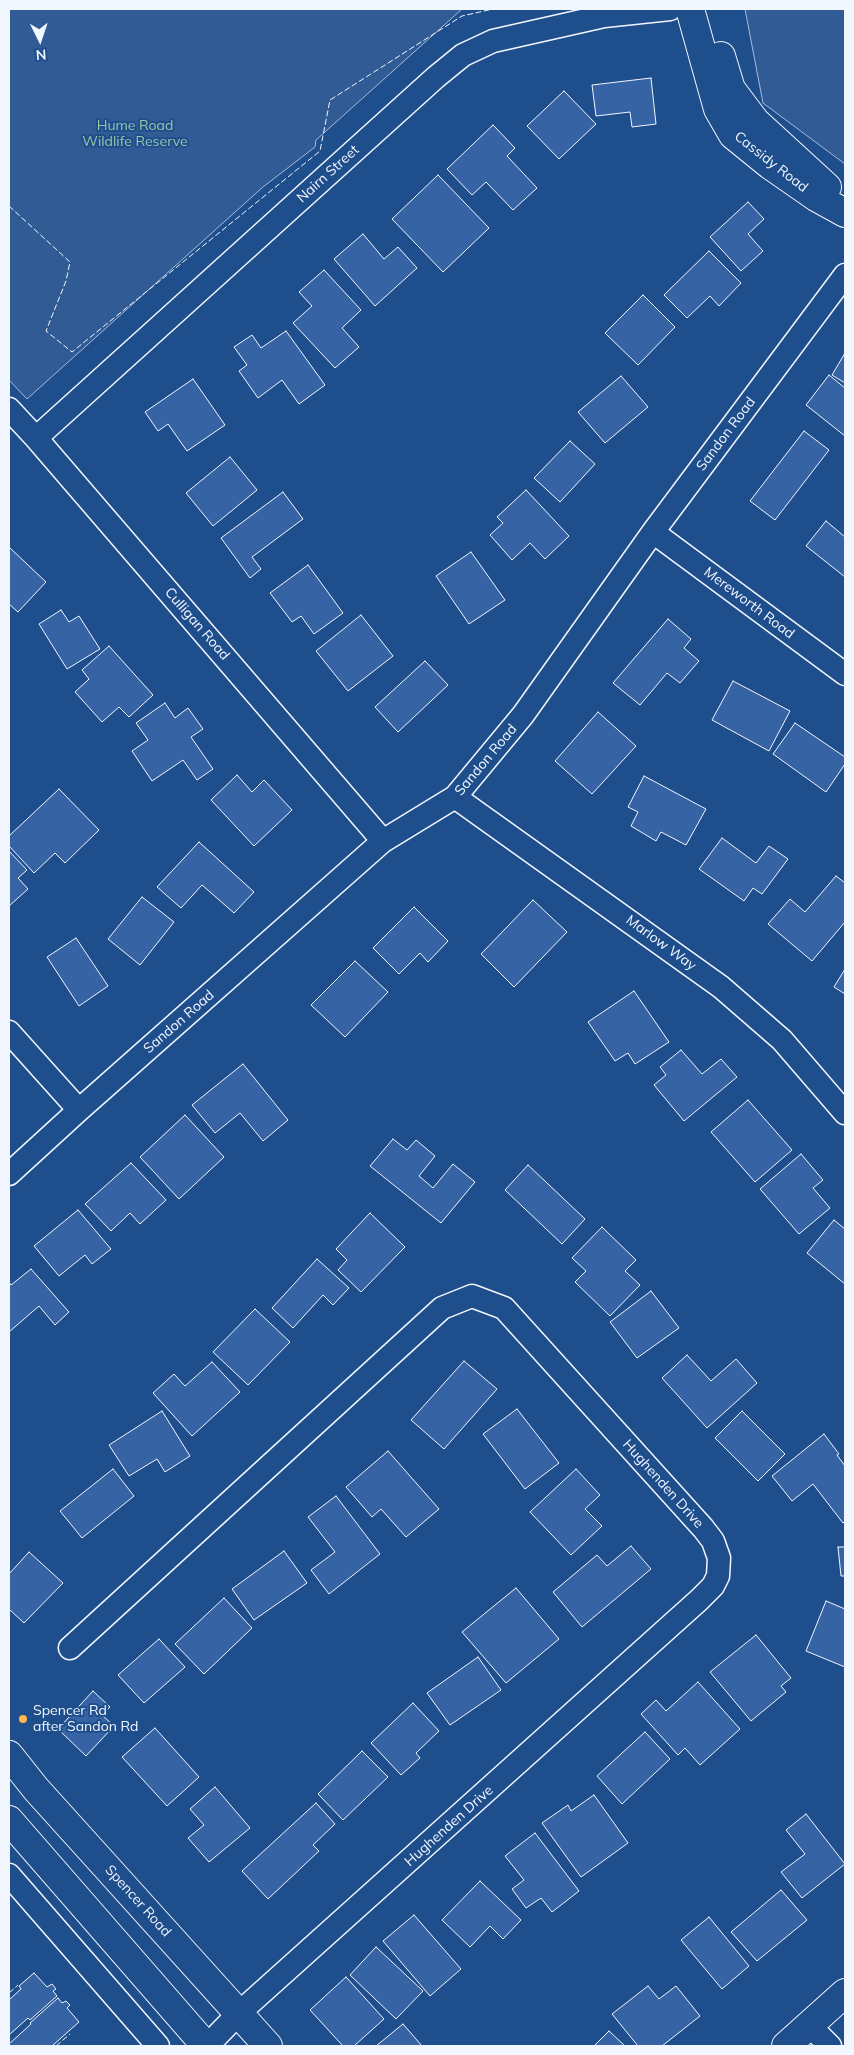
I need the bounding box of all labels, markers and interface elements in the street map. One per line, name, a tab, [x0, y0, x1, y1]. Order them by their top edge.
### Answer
north arrow	[15, 15, 65, 65]
text: N	[35, 46, 47, 64]
park label: Hume Road Wildlife Reserve	[82, 118, 188, 150]
street label: Cassidy Road	[731, 128, 811, 196]
street label: Nairn Street	[293, 142, 363, 206]
street label: Sandon Road	[693, 394, 759, 474]
street label: Mereworth Road	[701, 564, 797, 642]
street label: Culligan Road	[161, 584, 233, 664]
street label: Sandon Road	[451, 721, 521, 799]
street label: Marlow Way	[622, 912, 700, 974]
street label: Sandon Road	[140, 987, 218, 1057]
street label: Hughenden Drive	[619, 1436, 707, 1532]
place label: Spencer Rd after Sandon Rd	[33, 1703, 138, 1735]
marker: Spencer Rd after Sandon Rd	[17, 1713, 29, 1725]
street label: Hughenden Drive	[401, 1782, 497, 1870]
street label: Spencer Road	[102, 1862, 174, 1940]

